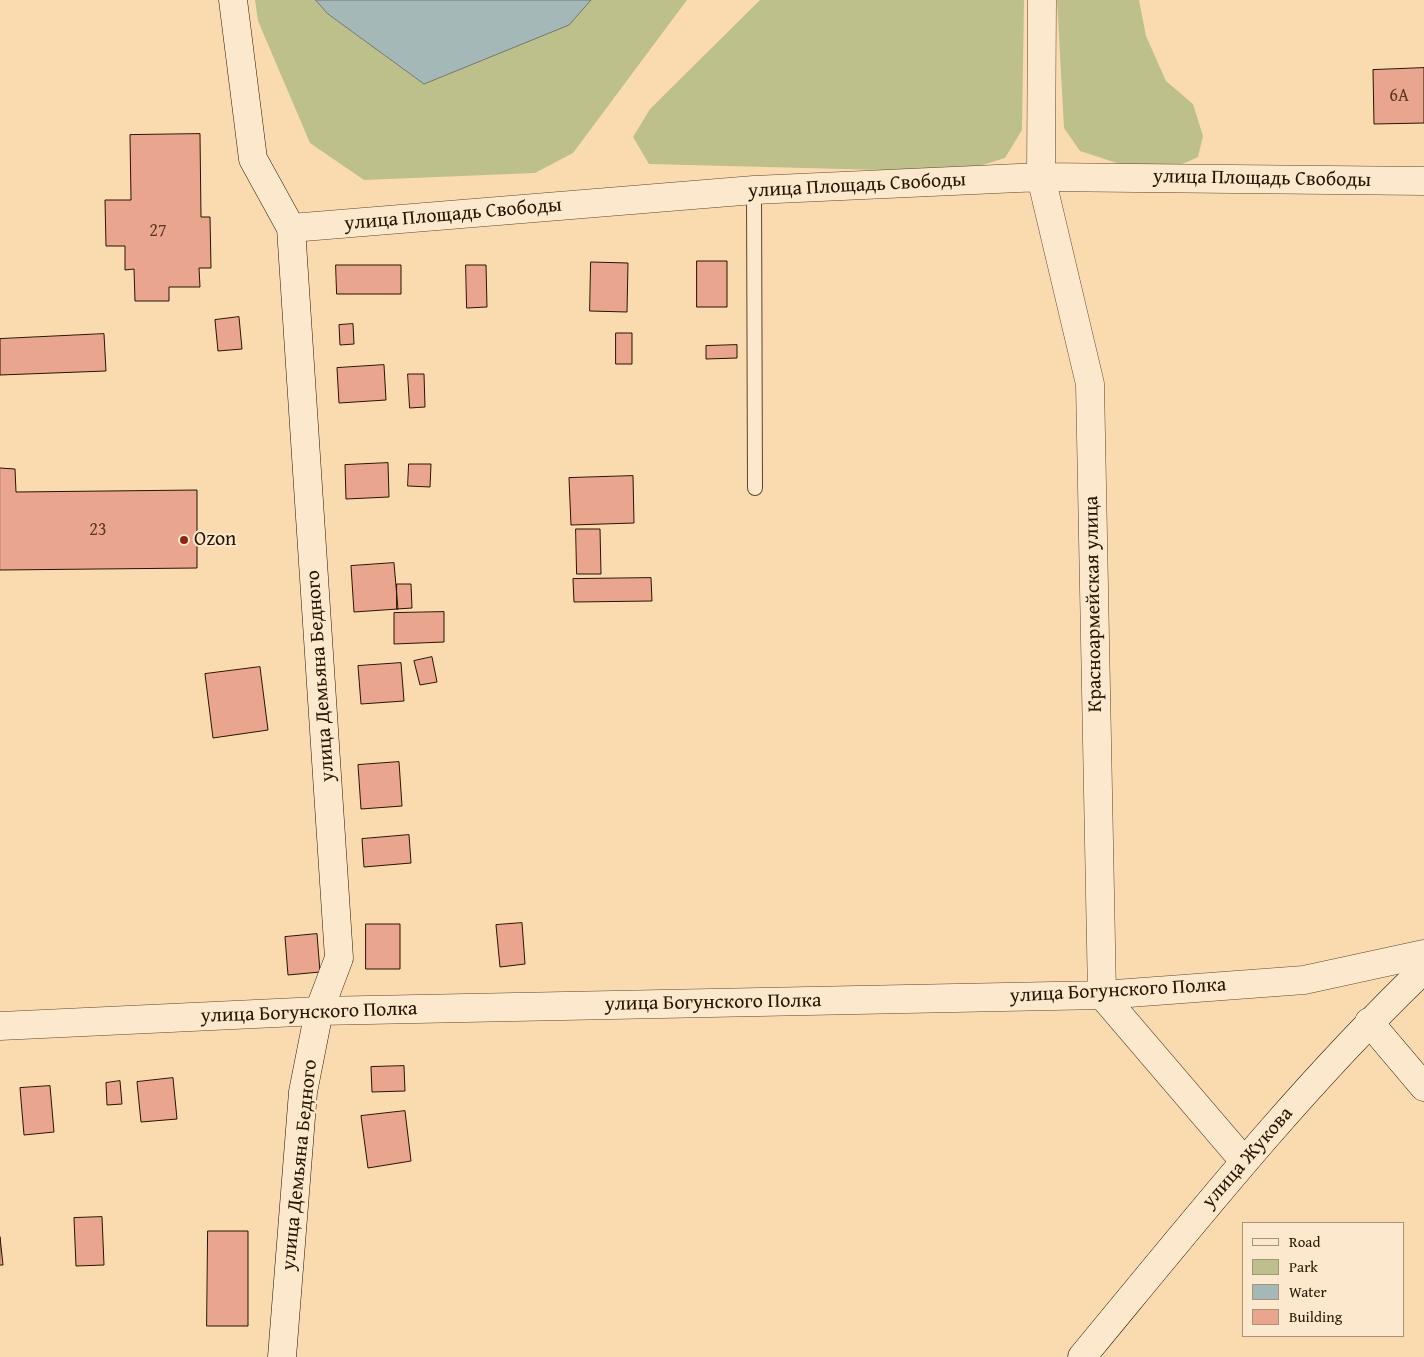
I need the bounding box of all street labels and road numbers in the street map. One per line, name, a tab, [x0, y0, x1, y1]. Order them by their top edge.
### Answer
street label: улица Площадь Свободы	[1153, 165, 1371, 193]
street label: улица Площадь Свободы	[747, 168, 967, 204]
street label: улица Площадь Свободы	[343, 194, 563, 236]
street label: Красноармейская улица	[1080, 496, 1108, 712]
street label: улица Демьяна Бедного	[302, 569, 340, 783]
street label: улица Богунского Полка	[1009, 973, 1227, 1009]
street label: улица Богунского Полка	[604, 989, 822, 1017]
street label: улица Богунского Полка	[200, 997, 418, 1029]
street label: улица Демьяна Бедного	[277, 1058, 323, 1272]
street label: улица Жукова	[1198, 1102, 1298, 1214]

